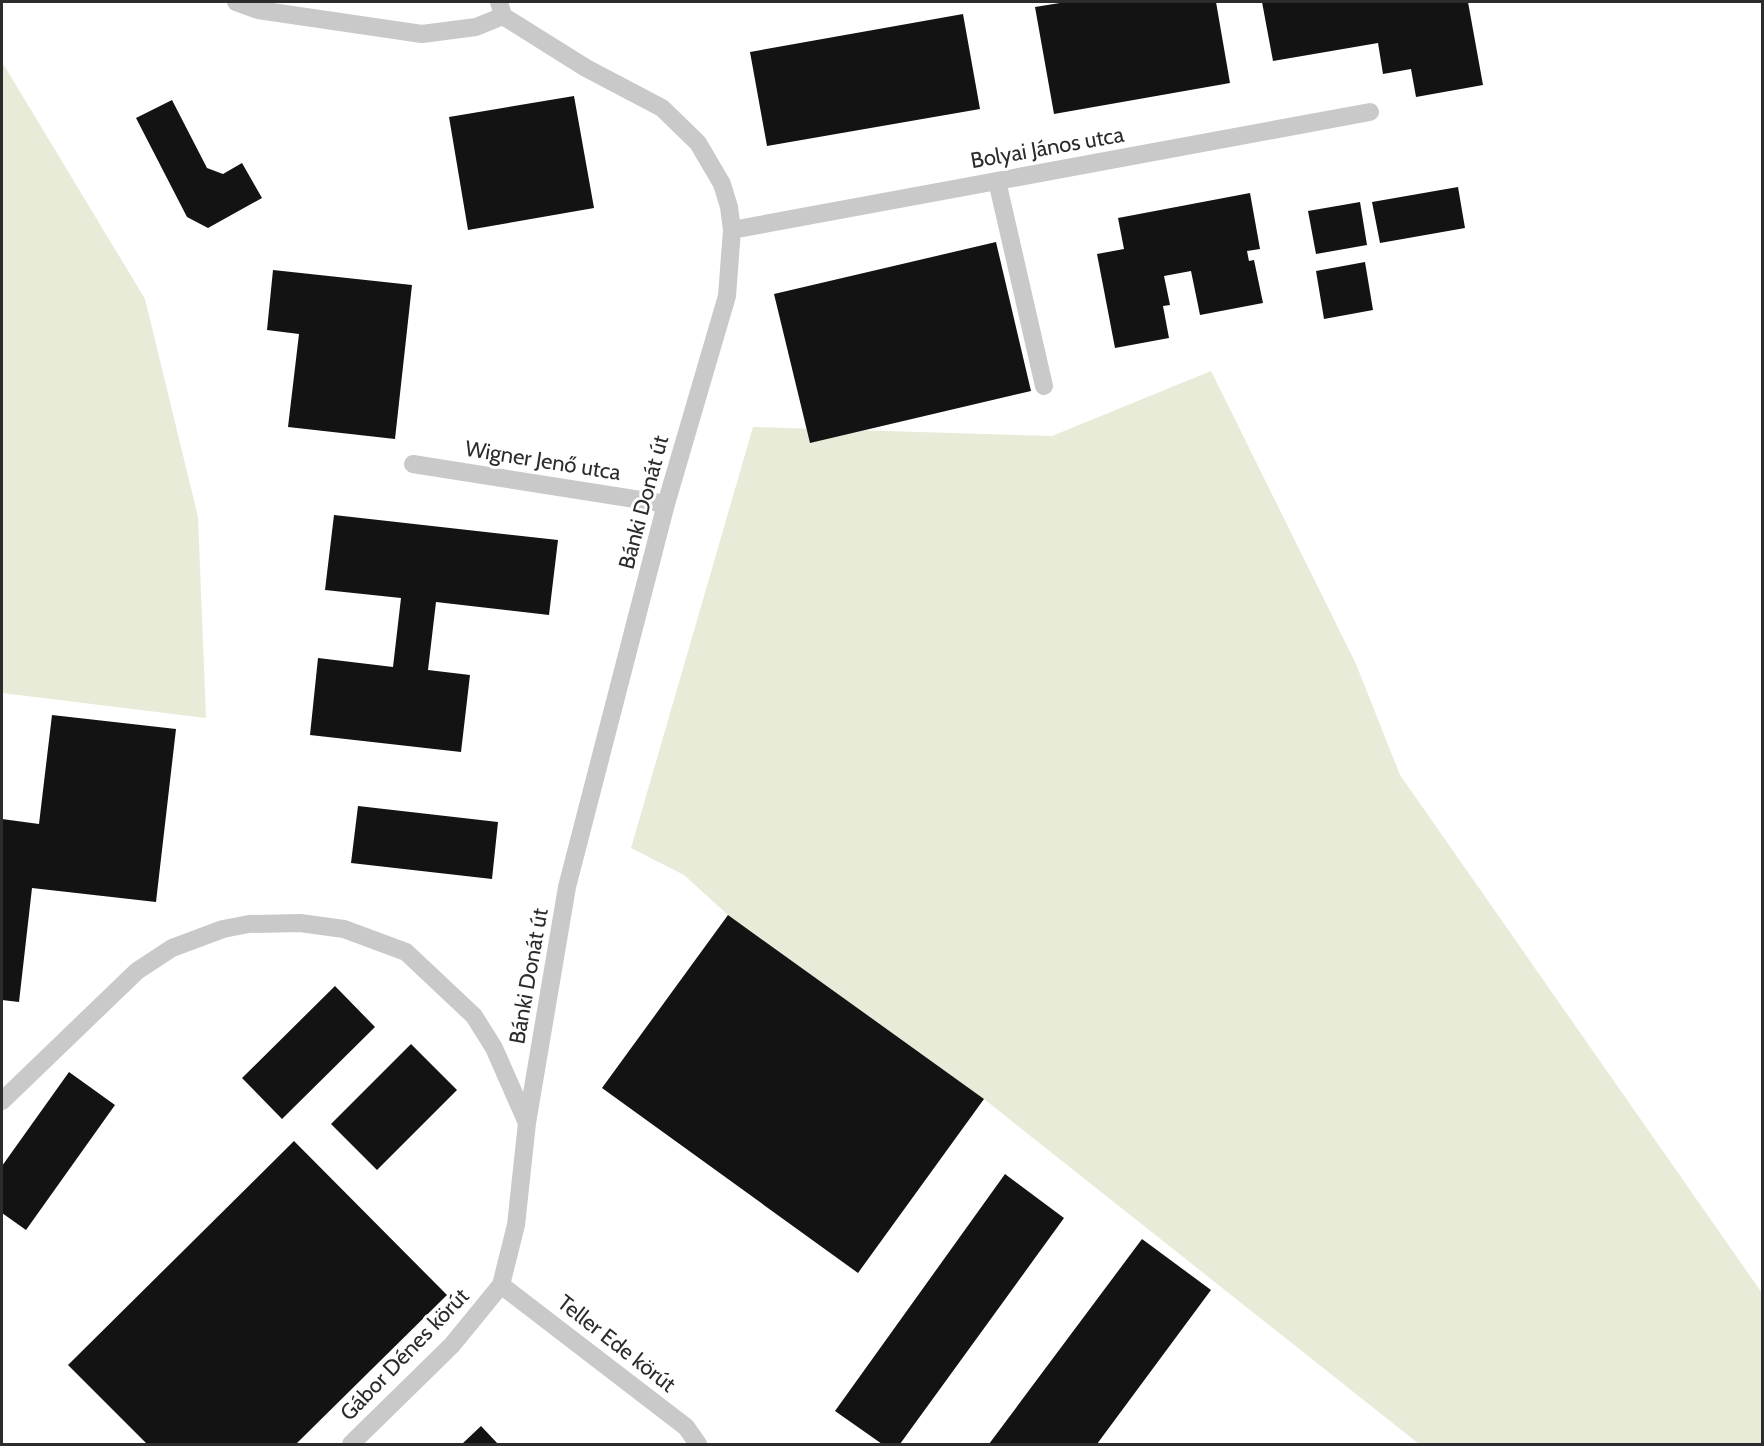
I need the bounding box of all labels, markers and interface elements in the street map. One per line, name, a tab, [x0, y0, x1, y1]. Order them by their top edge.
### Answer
street label: Bolyai János utca	[968, 121, 1126, 174]
street label: Bánki Donát út	[613, 432, 674, 572]
street label: Wigner Jenő utca	[463, 435, 623, 486]
street label: Bánki Donát út	[503, 906, 554, 1046]
street label: Gábor Dénes körút	[334, 1282, 475, 1426]
street label: Teller Ede körút	[552, 1289, 682, 1398]

